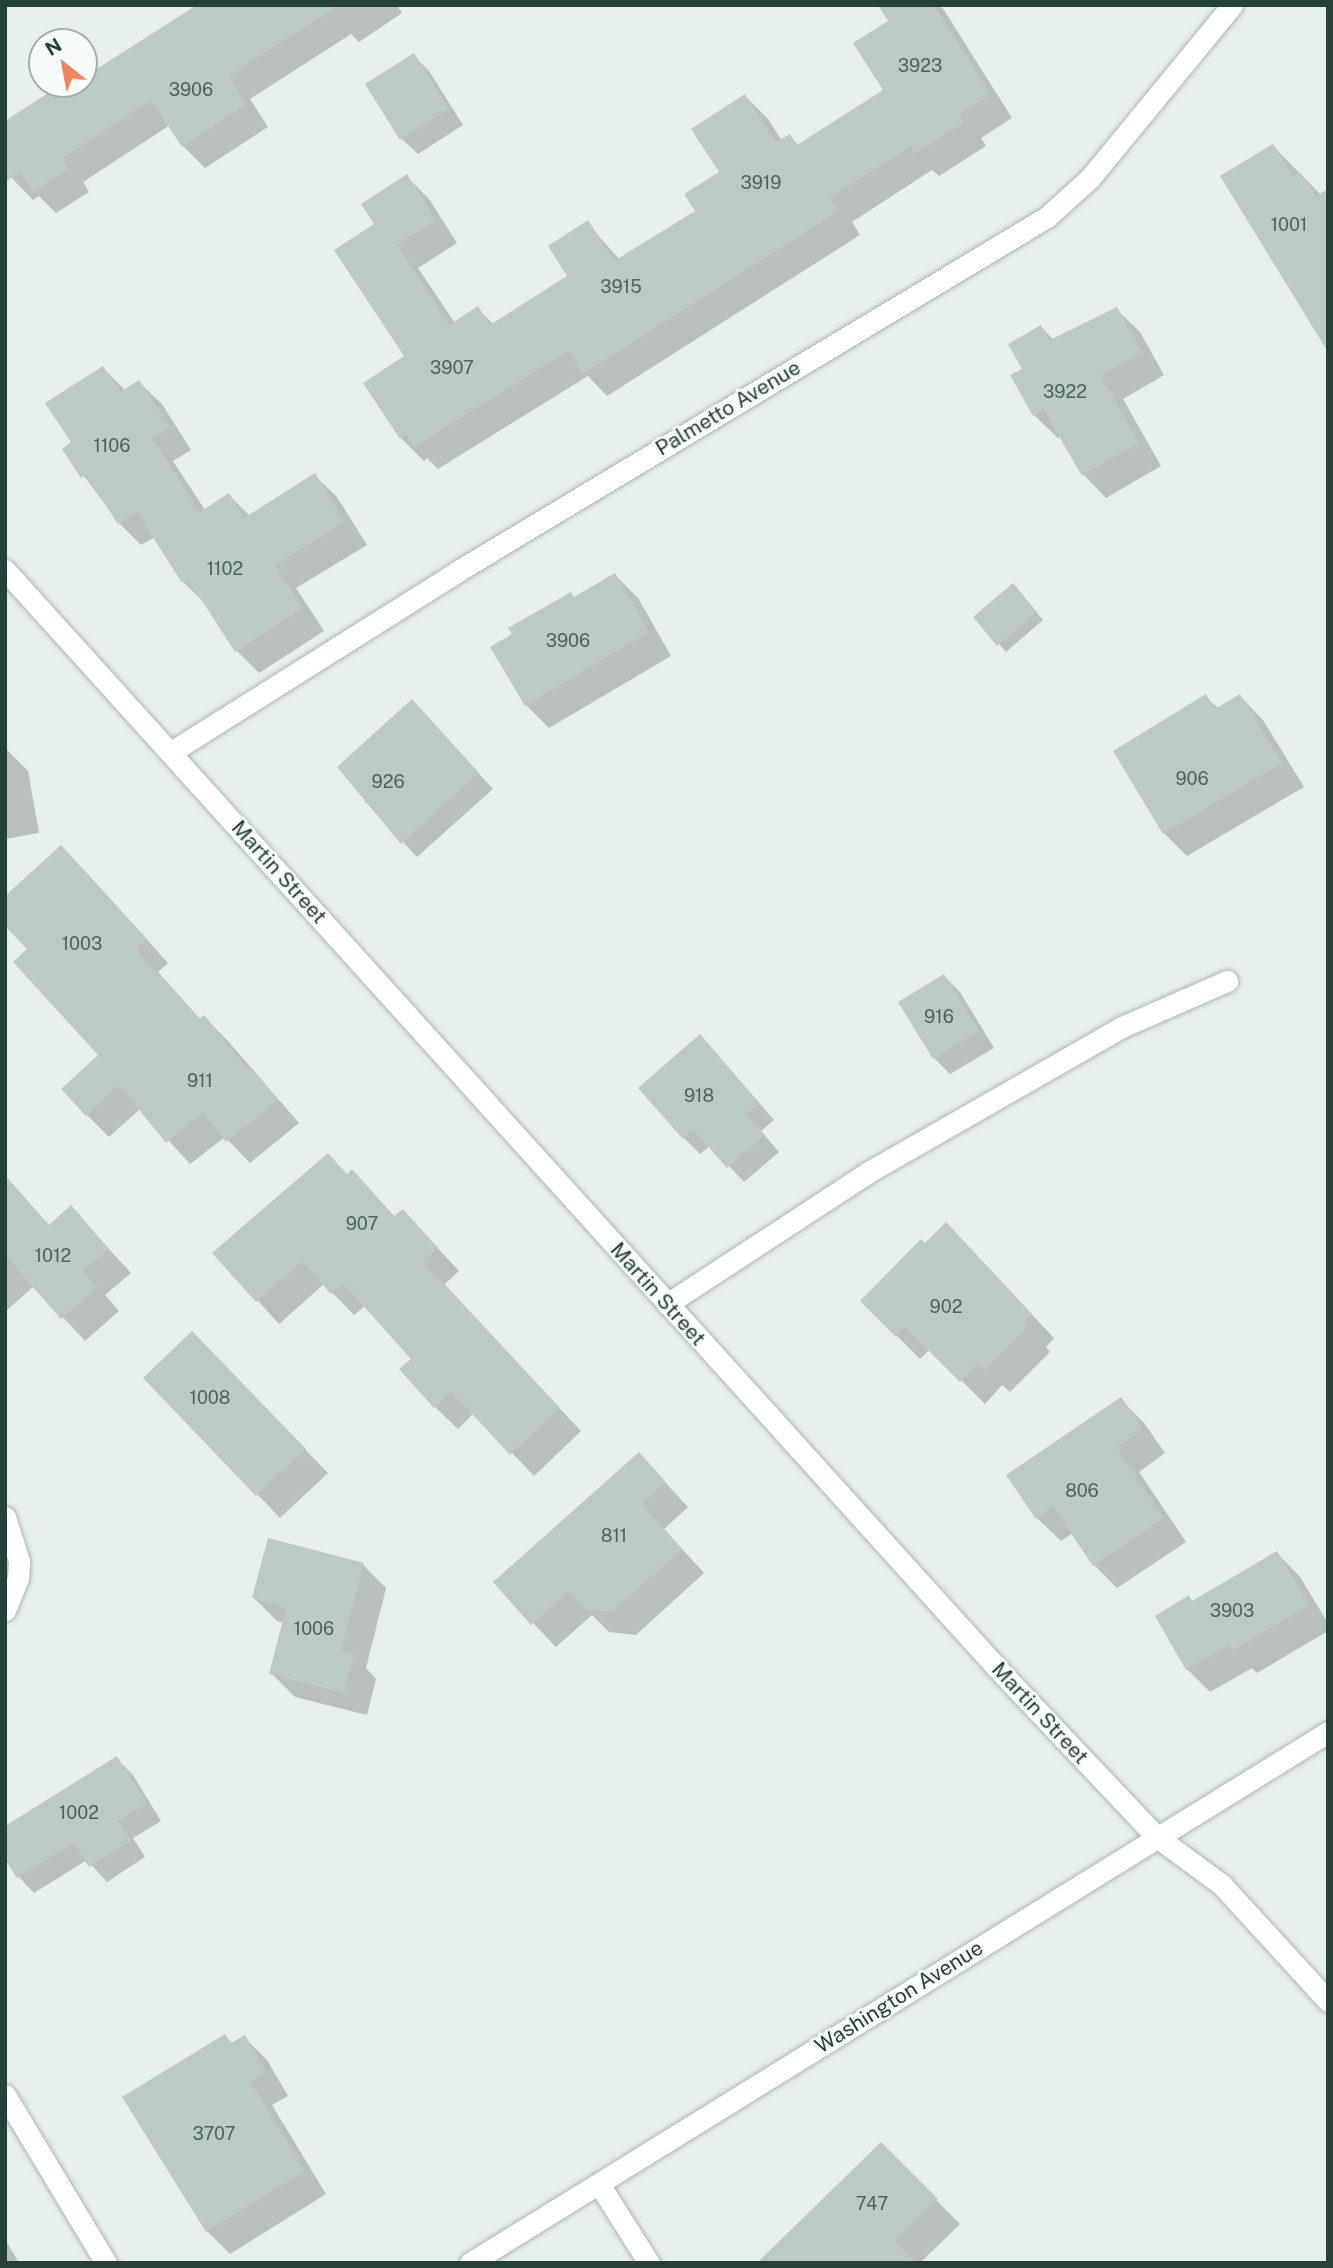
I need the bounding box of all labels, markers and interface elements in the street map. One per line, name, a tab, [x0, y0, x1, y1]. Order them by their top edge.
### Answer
north arrow	[28, 28, 98, 98]
text: N	[41, 33, 65, 60]
house number: 3923	[898, 55, 942, 77]
house number: 3906	[169, 79, 213, 101]
house number: 3919	[740, 172, 782, 194]
house number: 1001	[1271, 214, 1307, 236]
house number: 3915	[600, 276, 642, 298]
street label: Palmetto Avenue	[651, 355, 805, 461]
house number: 3907	[430, 357, 474, 379]
house number: 3922	[1043, 381, 1087, 403]
house number: 1106	[94, 435, 130, 457]
house number: 1102	[207, 558, 243, 580]
house number: 3906	[546, 630, 590, 652]
house number: 906	[1175, 768, 1209, 790]
house number: 926	[371, 771, 405, 793]
street label: Martin Street	[226, 815, 332, 929]
house number: 1003	[62, 933, 102, 955]
house number: 916	[924, 1006, 954, 1028]
house number: 911	[187, 1070, 213, 1092]
house number: 918	[684, 1085, 714, 1107]
house number: 907	[346, 1213, 378, 1235]
street label: Martin Street	[605, 1237, 711, 1351]
house number: 1012	[35, 1245, 71, 1267]
house number: 902	[930, 1296, 962, 1318]
house number: 1008	[190, 1387, 230, 1409]
house number: 806	[1065, 1480, 1099, 1502]
house number: 811	[601, 1525, 627, 1547]
house number: 3903	[1210, 1600, 1254, 1622]
house number: 1006	[294, 1618, 334, 1640]
street label: Martin Street	[986, 1657, 1094, 1769]
house number: 1002	[59, 1802, 99, 1824]
street label: Washington Avenue	[810, 1935, 988, 2059]
house number: 3707	[193, 2123, 235, 2145]
house number: 747	[856, 2193, 888, 2215]

